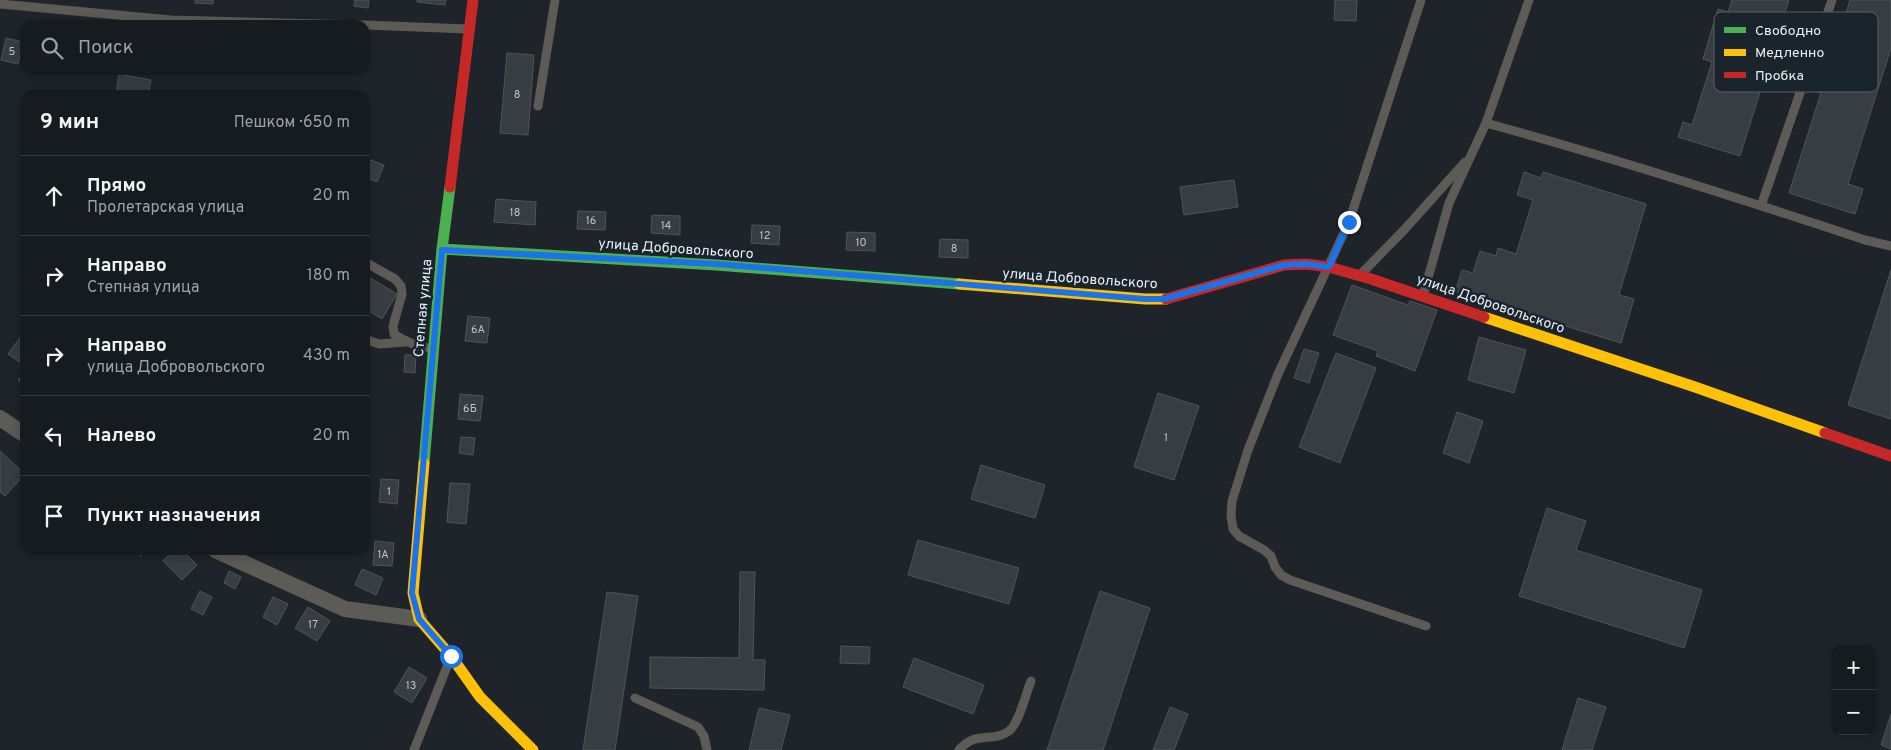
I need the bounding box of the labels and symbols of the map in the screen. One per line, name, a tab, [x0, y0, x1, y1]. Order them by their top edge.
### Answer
legend	[1714, 12, 1878, 92]
text: Свободно	[1755, 23, 1821, 40]
house number: 5	[9, 45, 16, 59]
text: Медленно	[1755, 45, 1824, 62]
text: Пробка	[1755, 68, 1804, 85]
house number: 8	[514, 88, 520, 102]
house number: 18	[510, 206, 520, 220]
route end	[1338, 211, 1361, 234]
house number: 16	[586, 214, 596, 228]
house number: 14	[661, 219, 672, 233]
house number: 12	[760, 229, 770, 243]
street label: улица Добровольского	[598, 236, 754, 263]
house number: 10	[855, 236, 867, 250]
house number: 8	[951, 242, 957, 256]
street label: Степная улица	[411, 258, 436, 358]
street label: улица Добровольского	[1002, 266, 1158, 293]
street label: улица Добровольского	[1414, 271, 1567, 338]
house number: 6А	[471, 323, 485, 337]
house number: 6Б	[463, 402, 477, 416]
house number: 1	[1164, 431, 1168, 445]
house number: 1	[387, 485, 391, 499]
house number: 1А	[377, 548, 389, 562]
house number: 17	[308, 618, 318, 632]
route start	[440, 645, 463, 668]
house number: 13	[406, 679, 416, 693]

